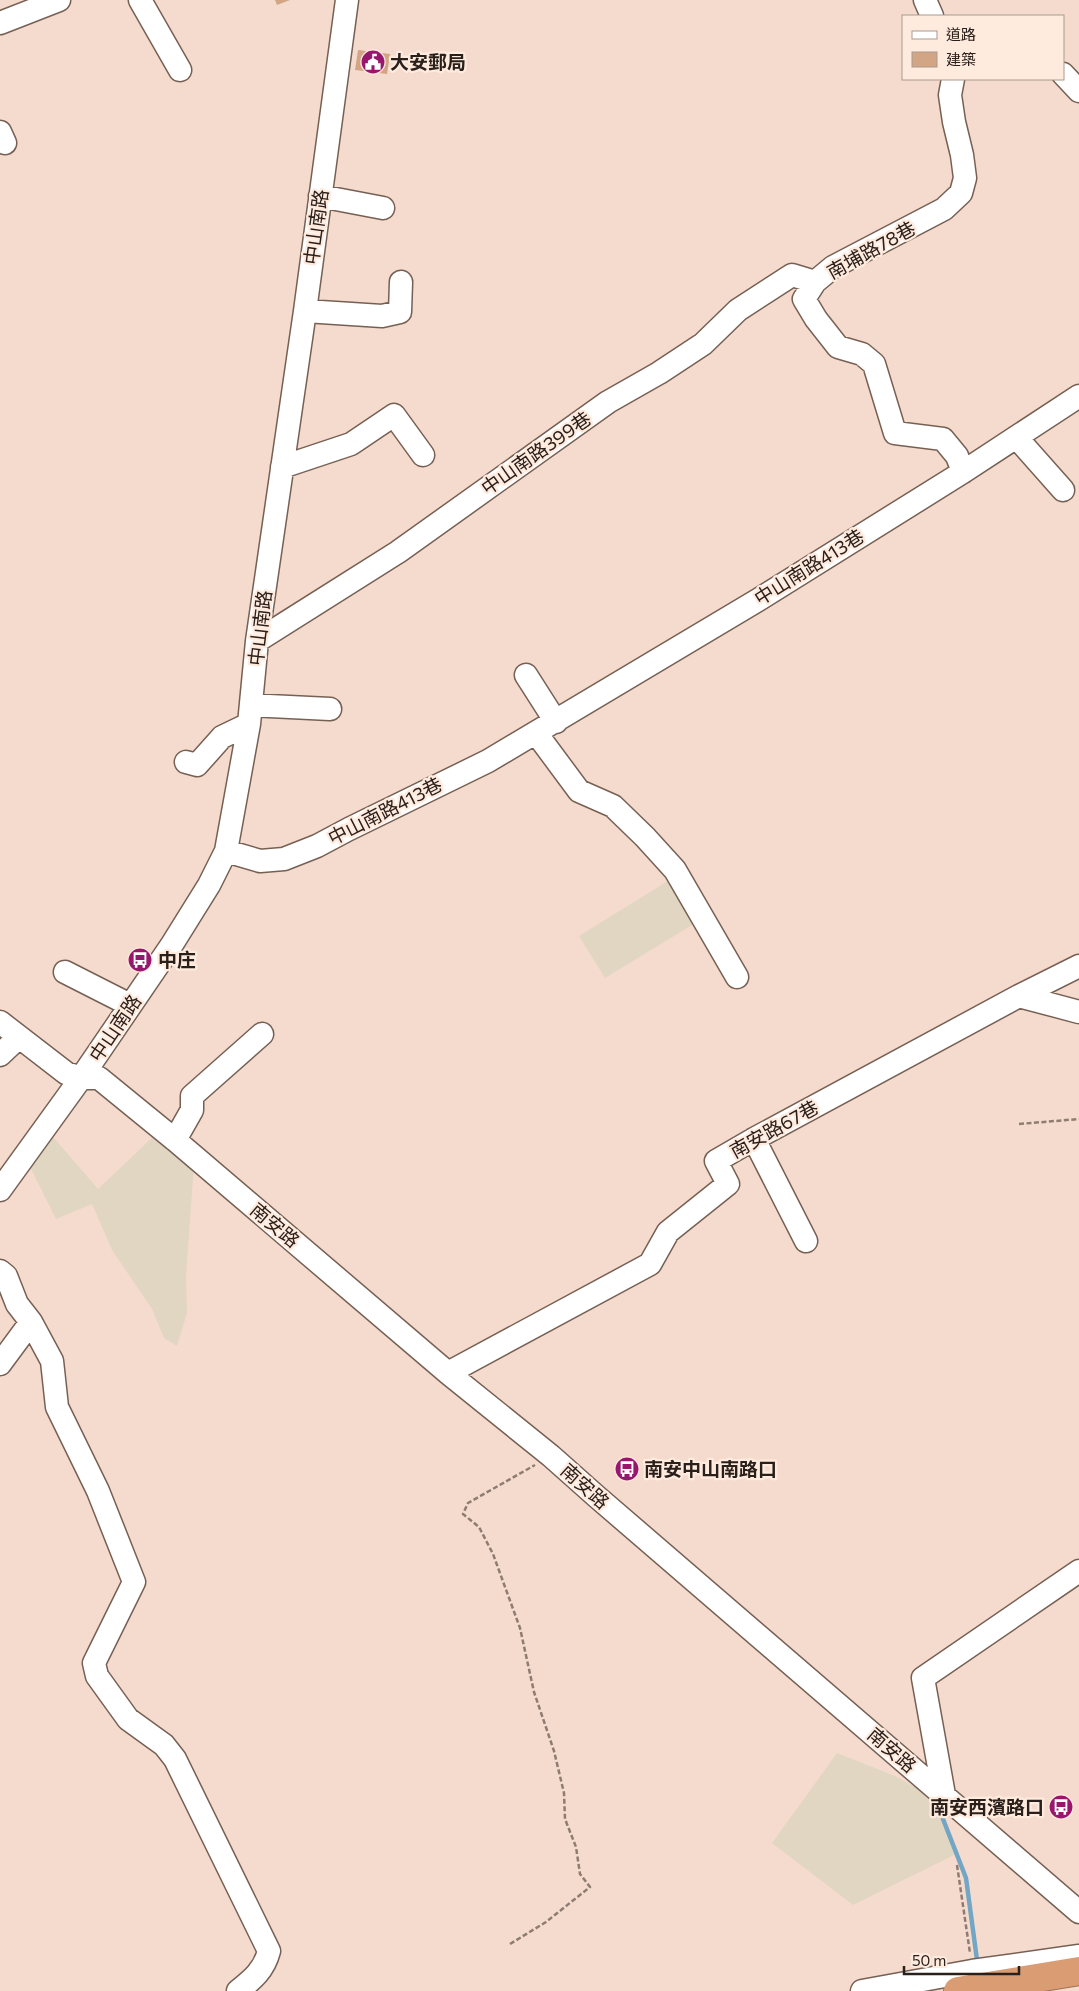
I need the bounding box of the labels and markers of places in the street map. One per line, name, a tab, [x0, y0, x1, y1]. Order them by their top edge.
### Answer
public building icon: 大安郵局	[360, 49, 386, 75]
place label: 大安郵局	[390, 50, 466, 73]
bus stop icon: 中庄	[127, 947, 153, 973]
place label: 中庄	[158, 948, 196, 971]
bus stop icon: 南安中山南路口	[614, 1456, 640, 1482]
place label: 南安中山南路口	[644, 1457, 777, 1480]
bus stop icon: 南安西濱路口	[1048, 1794, 1074, 1820]
place label: 南安西濱路口	[930, 1795, 1044, 1818]

